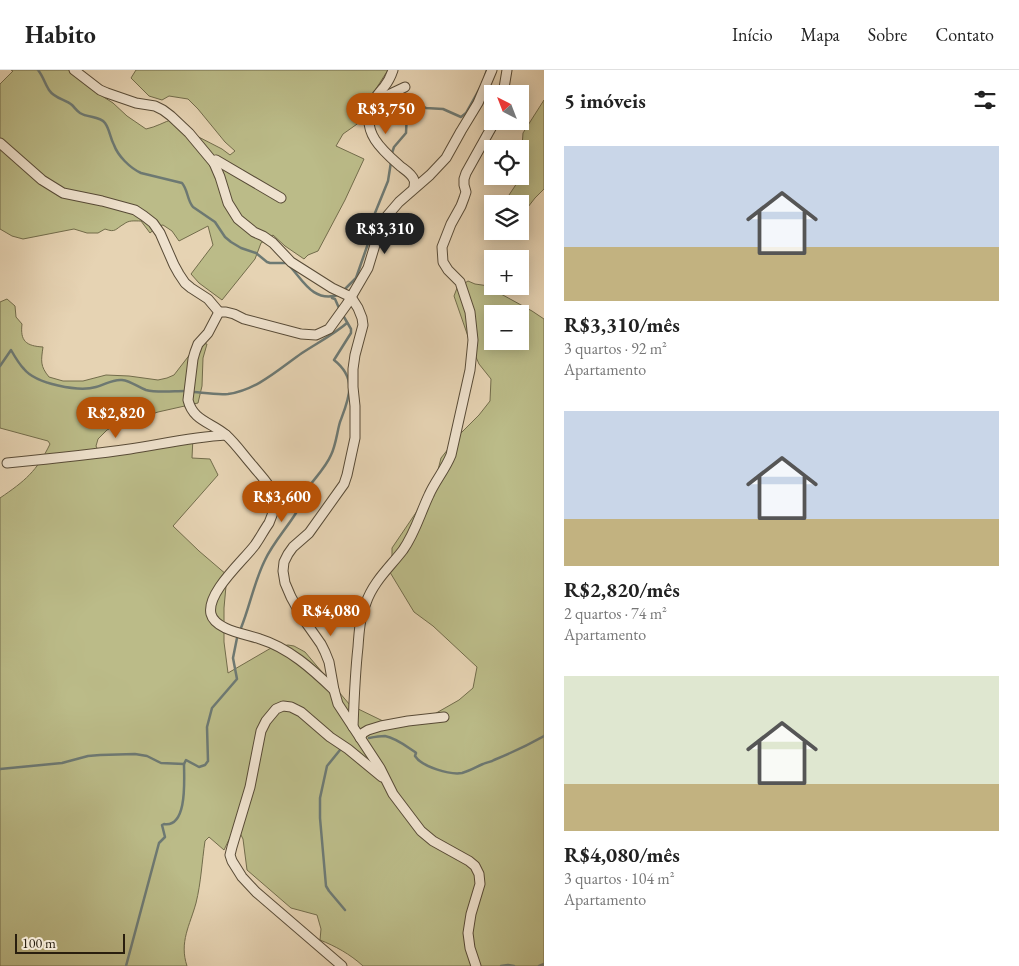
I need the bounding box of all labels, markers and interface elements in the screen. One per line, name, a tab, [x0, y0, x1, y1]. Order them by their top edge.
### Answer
text: Habito	[25, 19, 96, 50]
text: Início	[732, 23, 773, 46]
text: Mapa	[801, 23, 840, 46]
text: Sobre	[868, 23, 907, 46]
text: Contato	[935, 23, 994, 46]
north arrow	[484, 85, 529, 130]
map controls	[484, 85, 529, 350]
icon: filters	[971, 86, 999, 114]
text: 5 imóveis	[564, 87, 646, 114]
pin: R$3,750	[340, 92, 432, 135]
text: R$3,750	[357, 98, 415, 119]
button: locate	[484, 140, 529, 185]
icon: home	[737, 178, 827, 268]
button: layers	[484, 195, 529, 240]
pin: R$3,310	[339, 212, 431, 255]
text: R$3,310	[356, 218, 414, 239]
button: +	[484, 250, 529, 295]
button: −	[484, 305, 529, 350]
text: R$3,310/mês	[564, 311, 680, 338]
text: 3 quartos · 92 m²	[564, 338, 667, 359]
text: Apartamento	[564, 359, 646, 380]
pin: R$2,820	[70, 396, 162, 439]
text: R$2,820	[87, 402, 145, 423]
icon: home	[737, 443, 827, 533]
pin: R$3,600	[236, 480, 328, 523]
text: R$3,600	[253, 486, 311, 507]
text: R$2,820/mês	[564, 576, 680, 603]
pin: R$4,080	[285, 594, 377, 637]
text: R$4,080	[302, 600, 360, 621]
text: 2 quartos · 74 m²	[564, 603, 667, 624]
text: Apartamento	[564, 624, 646, 645]
icon: home	[737, 708, 827, 798]
text: R$4,080/mês	[564, 841, 680, 868]
text: 3 quartos · 104 m²	[564, 868, 675, 889]
text: Apartamento	[564, 889, 646, 910]
scale bar	[15, 931, 125, 954]
text: 100 m	[22, 934, 56, 952]

